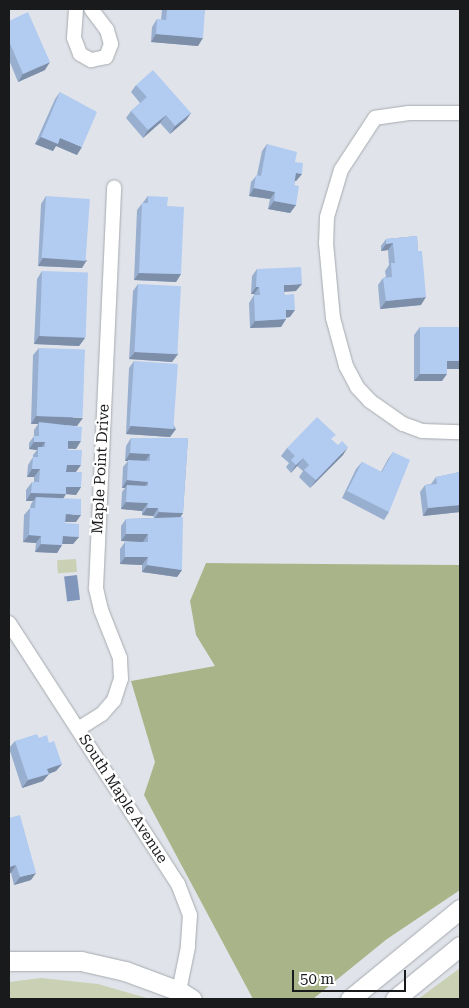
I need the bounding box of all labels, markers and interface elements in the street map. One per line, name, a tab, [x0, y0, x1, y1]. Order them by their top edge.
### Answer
street label: Maple Point Drive	[89, 403, 113, 535]
street label: South Maple Avenue	[75, 731, 171, 867]
scale bar	[294, 960, 408, 992]
text: 50 m	[300, 970, 334, 988]

